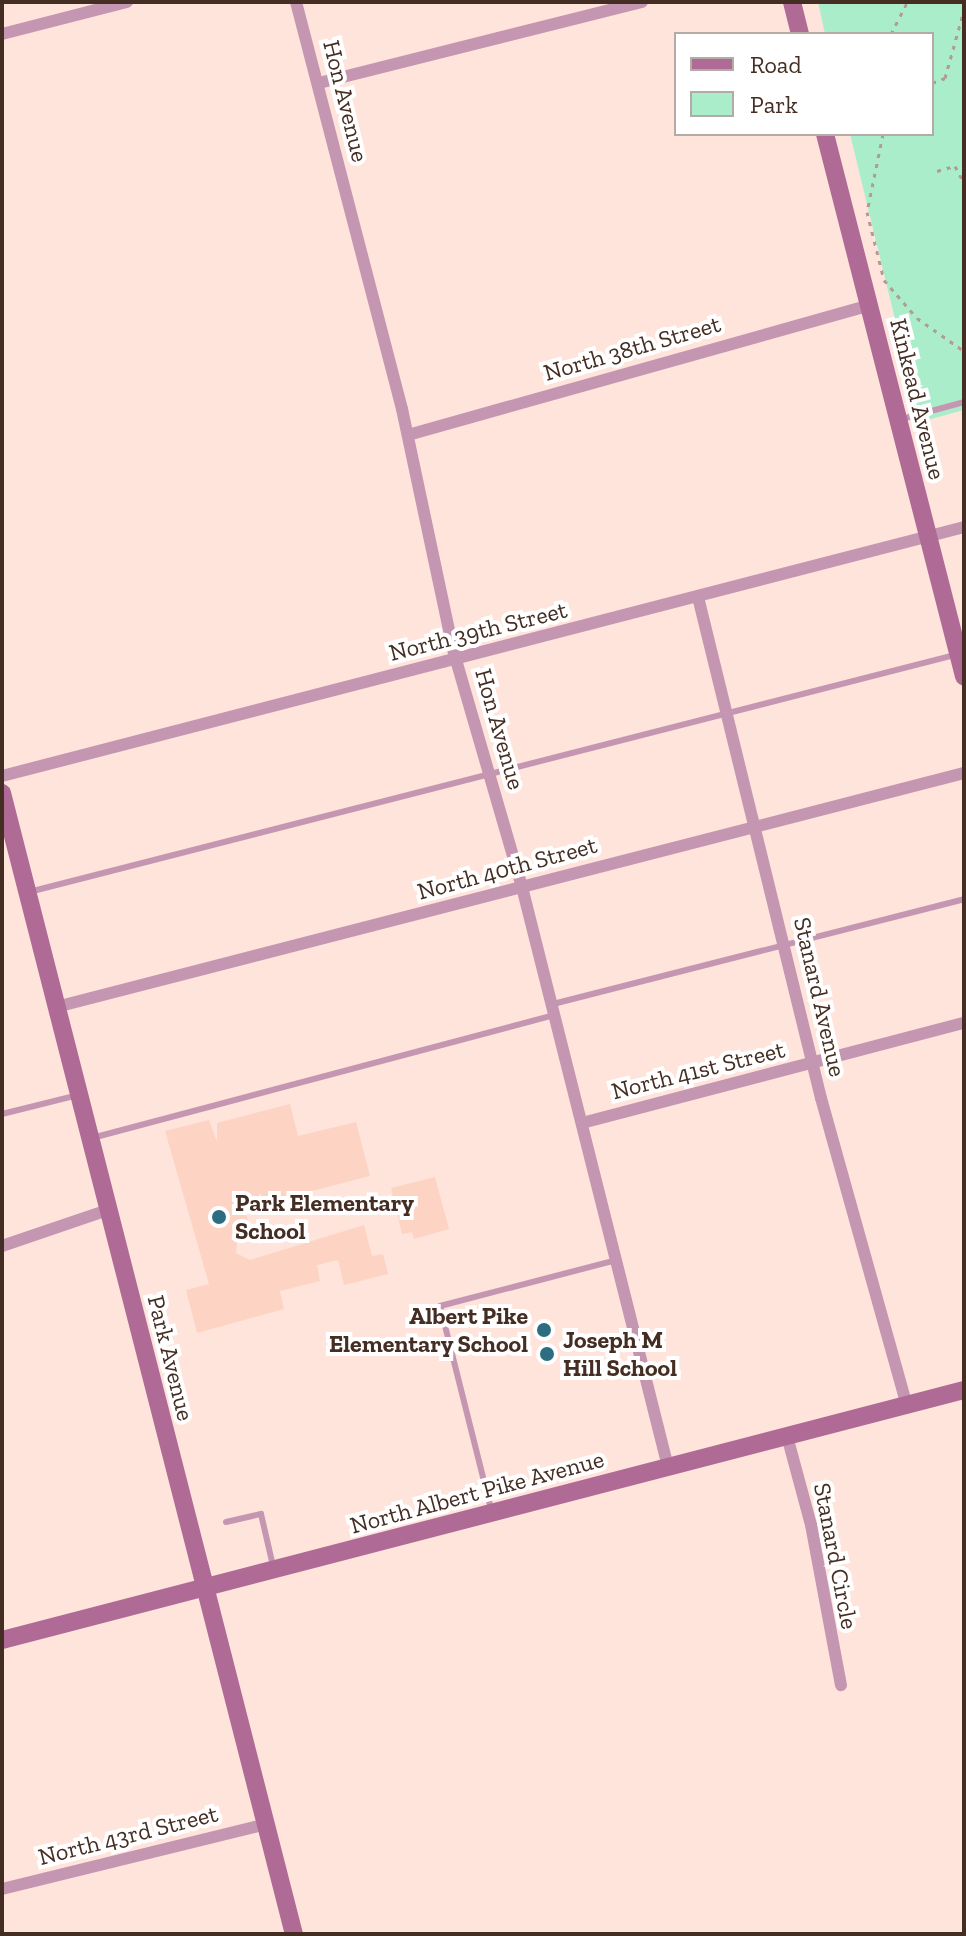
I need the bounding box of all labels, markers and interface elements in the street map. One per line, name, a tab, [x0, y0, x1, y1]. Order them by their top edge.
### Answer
legend	[674, 32, 934, 136]
street label: Hon Avenue	[317, 37, 375, 165]
text: Road	[750, 50, 802, 79]
text: Park	[750, 90, 798, 119]
street label: North 38th Street	[540, 309, 724, 387]
street label: Kinkead Avenue	[884, 315, 952, 483]
street label: North 39th Street	[386, 595, 570, 667]
street label: Hon Avenue	[469, 665, 531, 793]
street label: North 40th Street	[414, 830, 600, 906]
street label: Stanard Avenue	[788, 914, 852, 1080]
street label: North 41st Street	[608, 1035, 788, 1105]
place label: Park Elementary School	[235, 1189, 414, 1245]
marker: Park Elementary School	[210, 1208, 228, 1226]
street label: Park Avenue	[141, 1292, 201, 1424]
place label: Albert Pike Elementary School	[328, 1302, 528, 1358]
marker: Albert Pike Elementary School	[535, 1321, 553, 1339]
place label: Joseph M Hill School	[563, 1326, 677, 1382]
marker: Joseph M Hill School	[538, 1345, 556, 1363]
street label: North Albert Pike Avenue	[346, 1444, 608, 1540]
street label: Stanard Circle	[808, 1480, 864, 1632]
street label: North 43rd Street	[35, 1799, 221, 1871]

